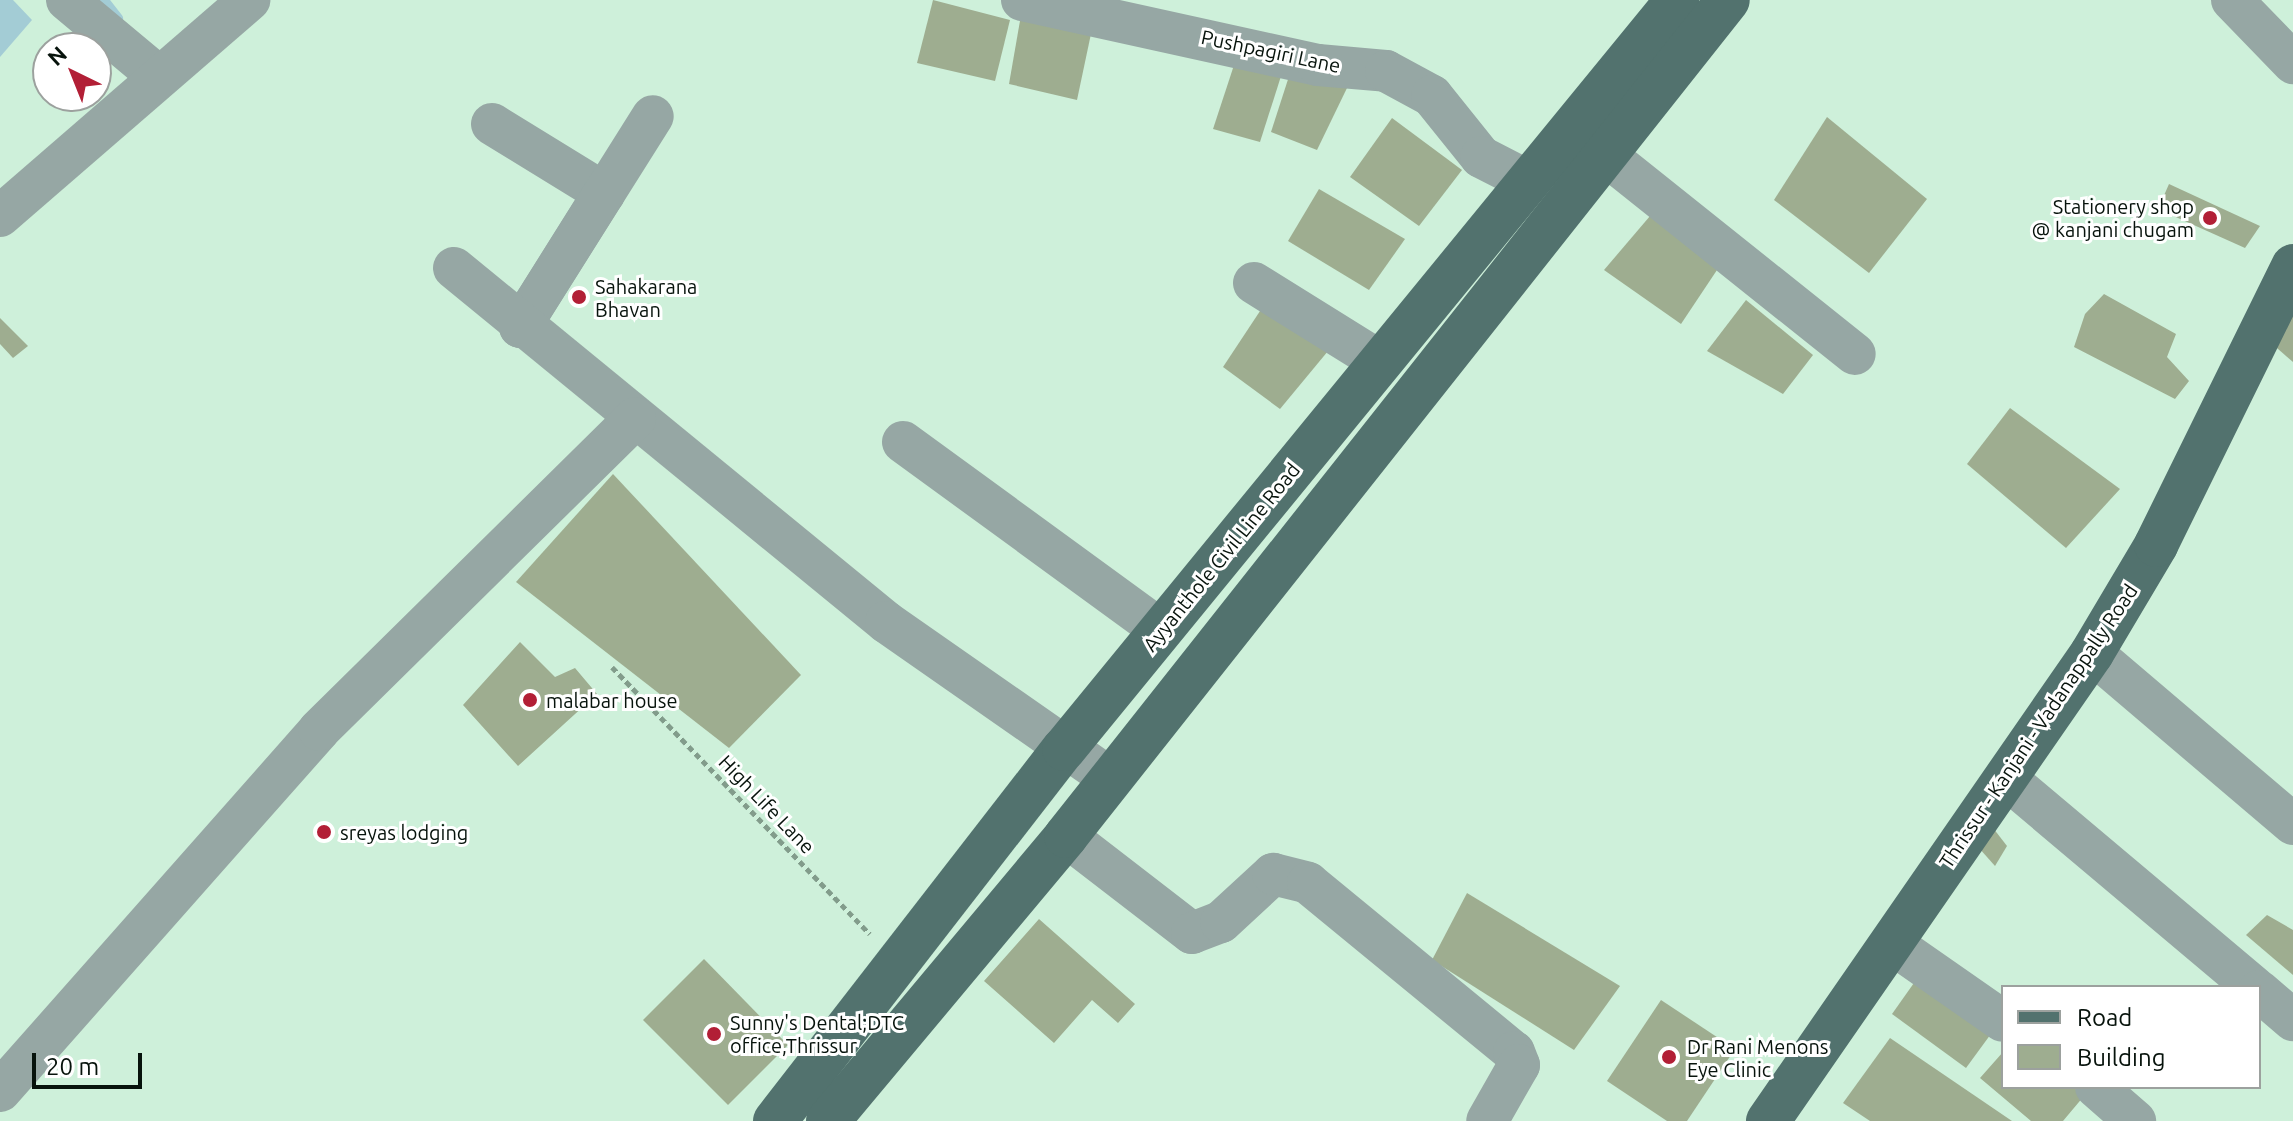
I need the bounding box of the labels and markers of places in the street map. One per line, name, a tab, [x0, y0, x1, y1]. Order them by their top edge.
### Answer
place label: Stationery shop @ kanjani chugam	[2032, 194, 2194, 241]
marker: Stationery shop @ kanjani chugam	[2201, 209, 2219, 227]
place label: Sahakarana Bhavan	[595, 274, 697, 321]
marker: Sahakarana Bhavan	[570, 288, 588, 306]
place label: malabar house	[546, 688, 677, 712]
marker: malabar house	[521, 691, 539, 709]
place label: sreyas lodging	[340, 820, 468, 844]
marker: sreyas lodging	[315, 823, 333, 841]
place label: Sunny's Dental;DTC office,Thrissur	[730, 1010, 904, 1057]
marker: Sunny's Dental;DTC office,Thrissur	[705, 1025, 723, 1043]
place label: Dr Rani Menons Eye Clinic	[1687, 1034, 1828, 1081]
marker: Dr Rani Menons Eye Clinic	[1658, 1046, 1680, 1068]

